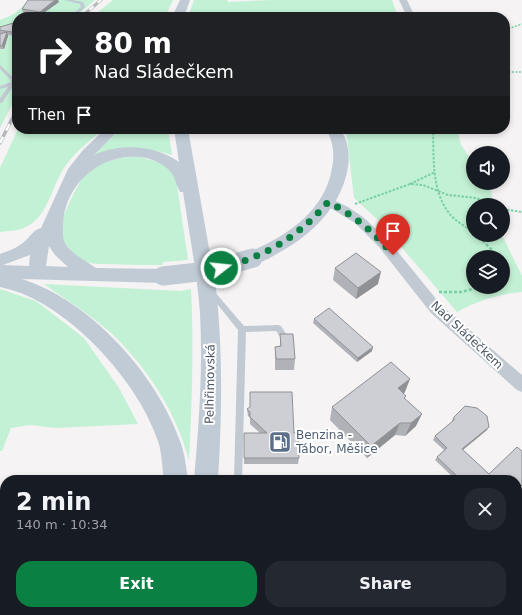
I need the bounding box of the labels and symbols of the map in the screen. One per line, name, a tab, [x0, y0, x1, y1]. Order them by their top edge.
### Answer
pin	[376, 214, 410, 255]
position arrow	[200, 247, 242, 289]
street label: Nad Sládečkem	[428, 298, 506, 372]
street label: Pelhřimovská	[202, 344, 218, 424]
place label: Benzina - Tábor, Měšice	[295, 428, 378, 456]
fuel station icon: Benzina - Tábor, Měšice	[267, 429, 293, 455]

